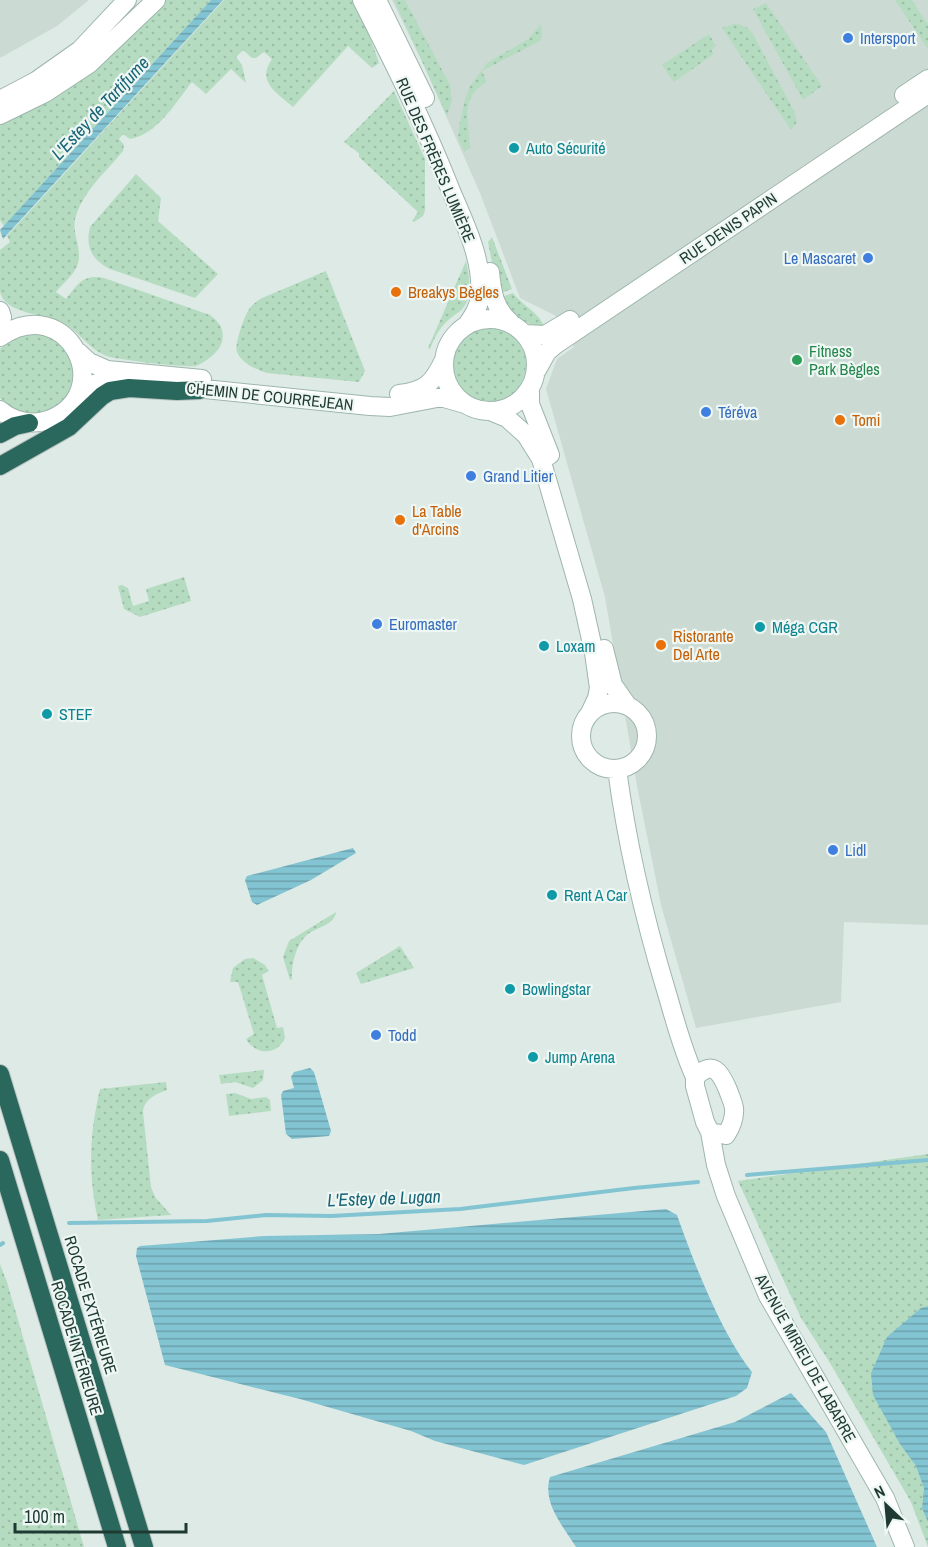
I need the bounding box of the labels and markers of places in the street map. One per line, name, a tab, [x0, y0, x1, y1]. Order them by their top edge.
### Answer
place label: Intersport	[860, 27, 916, 49]
marker: Intersport	[841, 31, 855, 45]
place label: Auto Sécurité	[525, 137, 606, 159]
marker: Auto Sécurité	[507, 141, 521, 155]
place label: Le Mascaret	[784, 247, 856, 269]
marker: Le Mascaret	[861, 251, 875, 265]
place label: Breakys Bègles	[408, 281, 499, 303]
marker: Breakys Bègles	[389, 285, 403, 299]
place label: Fitness Park Bègles	[809, 340, 880, 380]
marker: Fitness Park Bègles	[790, 353, 804, 367]
place label: Téréva	[718, 401, 758, 423]
marker: Téréva	[699, 405, 713, 419]
place label: Tomi	[852, 409, 880, 431]
marker: Tomi	[833, 413, 847, 427]
place label: Grand Litier	[483, 465, 554, 487]
marker: Grand Litier	[464, 469, 478, 483]
place label: La Table d'Arcins	[412, 500, 462, 540]
marker: La Table d'Arcins	[393, 513, 407, 527]
place label: Euromaster	[389, 613, 457, 635]
place label: Méga CGR	[772, 616, 838, 638]
marker: Euromaster	[370, 617, 384, 631]
marker: Méga CGR	[753, 620, 767, 634]
place label: Ristorante Del Arte	[673, 625, 734, 665]
place label: Loxam	[556, 635, 595, 657]
marker: Ristorante Del Arte	[654, 638, 668, 652]
marker: Loxam	[537, 639, 551, 653]
place label: STEF	[59, 703, 93, 725]
marker: STEF	[40, 707, 54, 721]
place label: Lidl	[845, 839, 866, 861]
marker: Lidl	[826, 843, 840, 857]
place label: Rent A Car	[564, 884, 628, 906]
marker: Rent A Car	[545, 888, 559, 902]
place label: Bowlingstar	[522, 978, 591, 1000]
marker: Bowlingstar	[503, 982, 517, 996]
place label: Todd	[388, 1024, 416, 1046]
marker: Todd	[369, 1028, 383, 1042]
place label: Jump Arena	[545, 1046, 616, 1068]
marker: Jump Arena	[526, 1050, 540, 1064]

